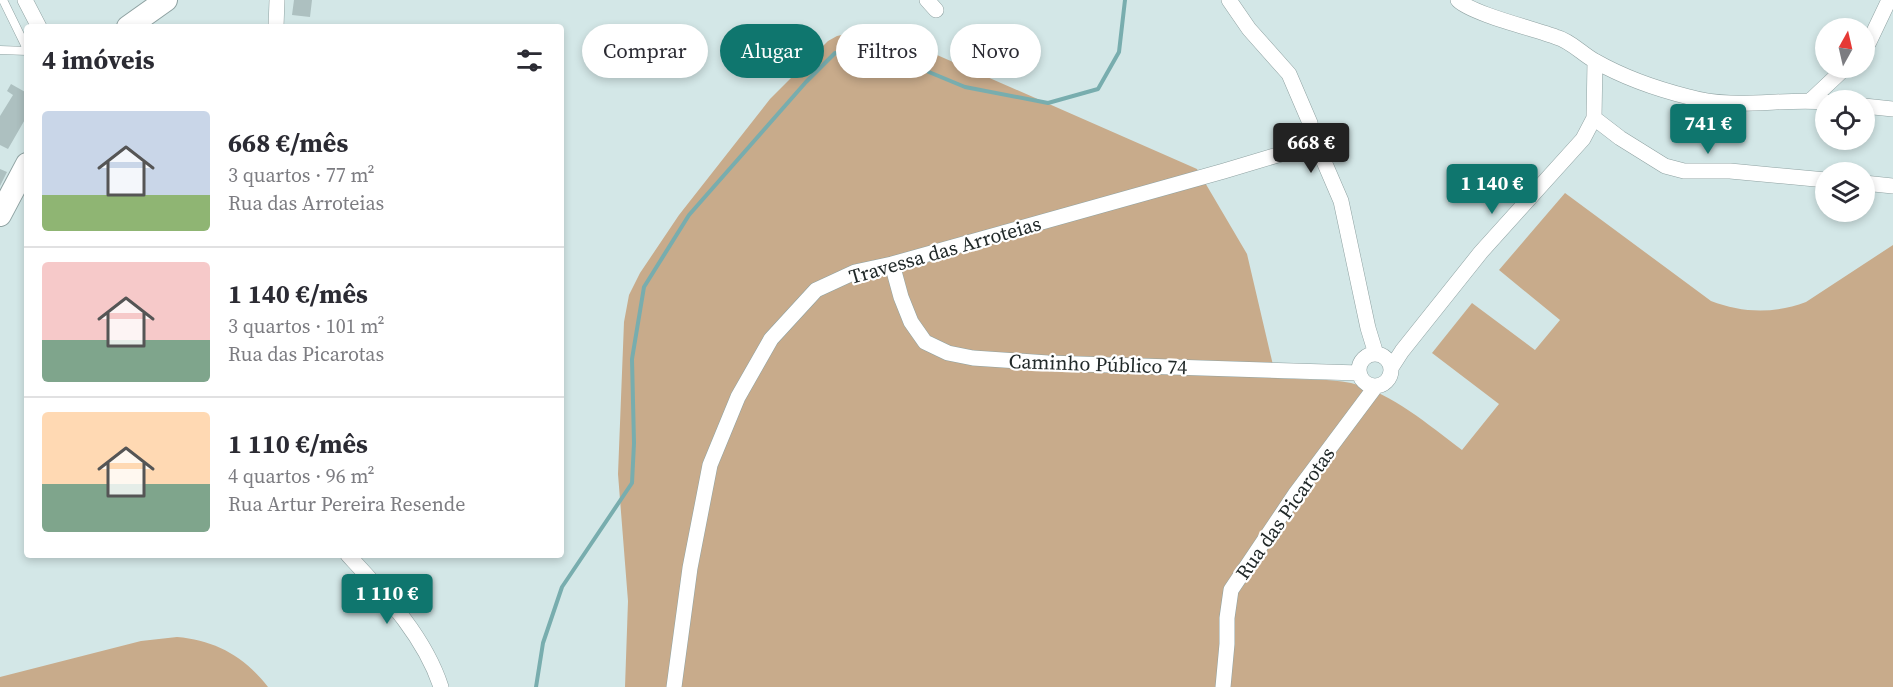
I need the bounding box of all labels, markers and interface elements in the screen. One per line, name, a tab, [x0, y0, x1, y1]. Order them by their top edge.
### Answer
north arrow	[1815, 18, 1875, 78]
map controls	[1815, 18, 1875, 222]
chip: Comprar	[582, 24, 708, 78]
chip: Alugar	[720, 24, 824, 78]
chip: Filtros	[836, 24, 938, 78]
chip: Novo	[950, 24, 1041, 78]
text: 4 imóveis	[42, 42, 155, 78]
icon: filters	[513, 44, 546, 77]
button: locate	[1815, 90, 1875, 150]
pin: 741 €	[1666, 104, 1750, 155]
text: 741 €	[1684, 109, 1732, 137]
pin: 668 €	[1269, 123, 1353, 174]
text: 668 €/mês	[228, 125, 348, 161]
text: 668 €	[1287, 128, 1335, 156]
icon: home	[90, 135, 162, 207]
text: 3 quartos · 77 m²	[228, 161, 375, 189]
button: layers	[1815, 162, 1875, 222]
pin: 1 140 €	[1437, 164, 1547, 215]
text: 1 140 €	[1461, 169, 1523, 197]
text: Rua das Arroteias	[228, 189, 384, 217]
street label: Travessa das Arroteias	[846, 209, 1044, 291]
text: 1 140 €/mês	[228, 276, 368, 312]
icon: home	[90, 286, 162, 358]
text: 3 quartos · 101 m²	[228, 312, 385, 340]
text: Rua das Picarotas	[228, 340, 384, 368]
street label: Caminho Público 74	[1008, 347, 1188, 381]
text: 1 110 €/mês	[228, 426, 368, 462]
icon: home	[90, 436, 162, 508]
street label: Rua das Picarotas	[1229, 441, 1341, 585]
text: 4 quartos · 96 m²	[228, 462, 375, 490]
text: Rua Artur Pereira Resende	[228, 490, 465, 518]
pin: 1 110 €	[332, 574, 442, 625]
text: 1 110 €	[356, 579, 418, 607]

